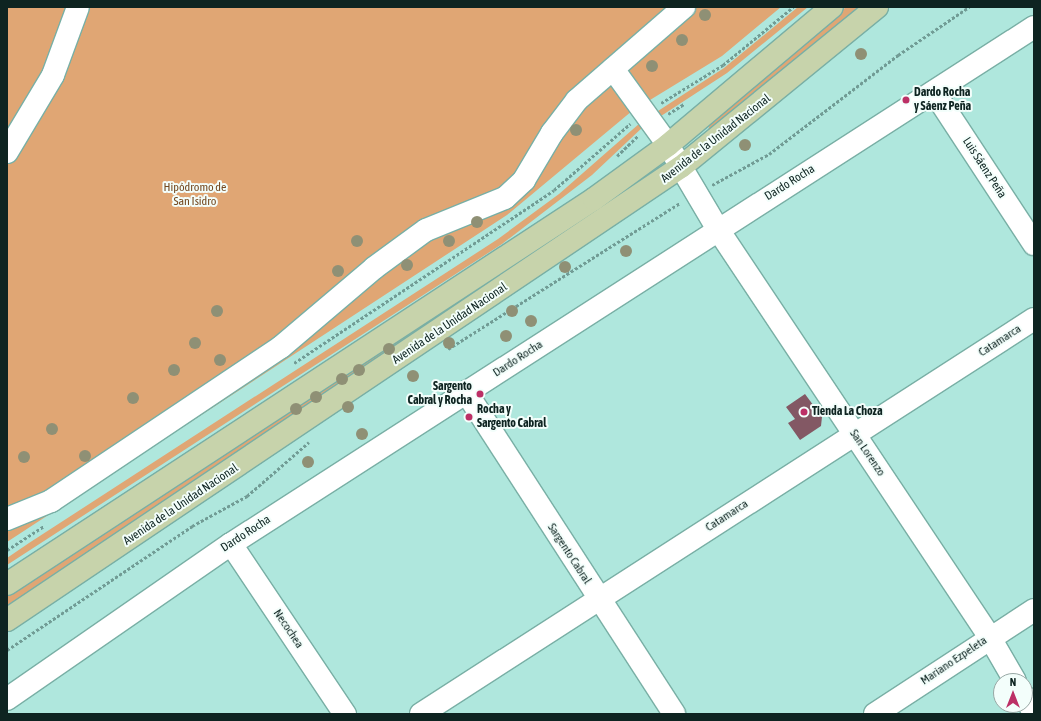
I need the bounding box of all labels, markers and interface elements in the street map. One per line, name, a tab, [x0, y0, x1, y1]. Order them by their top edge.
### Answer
place label: Dardo Rocha y Sáenz Peña	[914, 86, 971, 114]
street label: Avenida de la Unidad Nacional	[658, 92, 774, 186]
marker: Dardo Rocha y Sáenz Peña	[901, 95, 911, 105]
street label: Luis Sáenz Peña	[959, 135, 1009, 201]
street label: Dardo Rocha	[762, 162, 818, 204]
park label: Hipódromo de San Isidro	[164, 181, 226, 209]
street label: Avenida de la Unidad Nacional	[390, 280, 510, 368]
street label: Catamarca	[976, 322, 1024, 360]
street label: Dardo Rocha	[490, 338, 546, 380]
place label: Sargento Cabral y Rocha	[408, 380, 472, 408]
marker: Sargento Cabral y Rocha	[475, 389, 485, 399]
place label: Rocha y Sargento Cabral	[477, 403, 546, 431]
place label: Tienda La Choza	[812, 405, 882, 419]
marker: Tienda La Choza	[799, 407, 809, 417]
marker: Rocha y Sargento Cabral	[464, 412, 474, 422]
street label: San Lorenzo	[846, 427, 888, 479]
street label: Avenida de la Unidad Nacional	[121, 461, 241, 549]
street label: Catamarca	[703, 497, 751, 535]
street label: Dardo Rocha	[218, 513, 274, 555]
street label: Sargento Cabral	[544, 521, 594, 587]
street label: Necochea	[270, 607, 306, 651]
street label: Mariano Ezpeleta	[918, 634, 990, 688]
north arrow	[993, 673, 1033, 713]
text: N	[1010, 676, 1016, 688]

